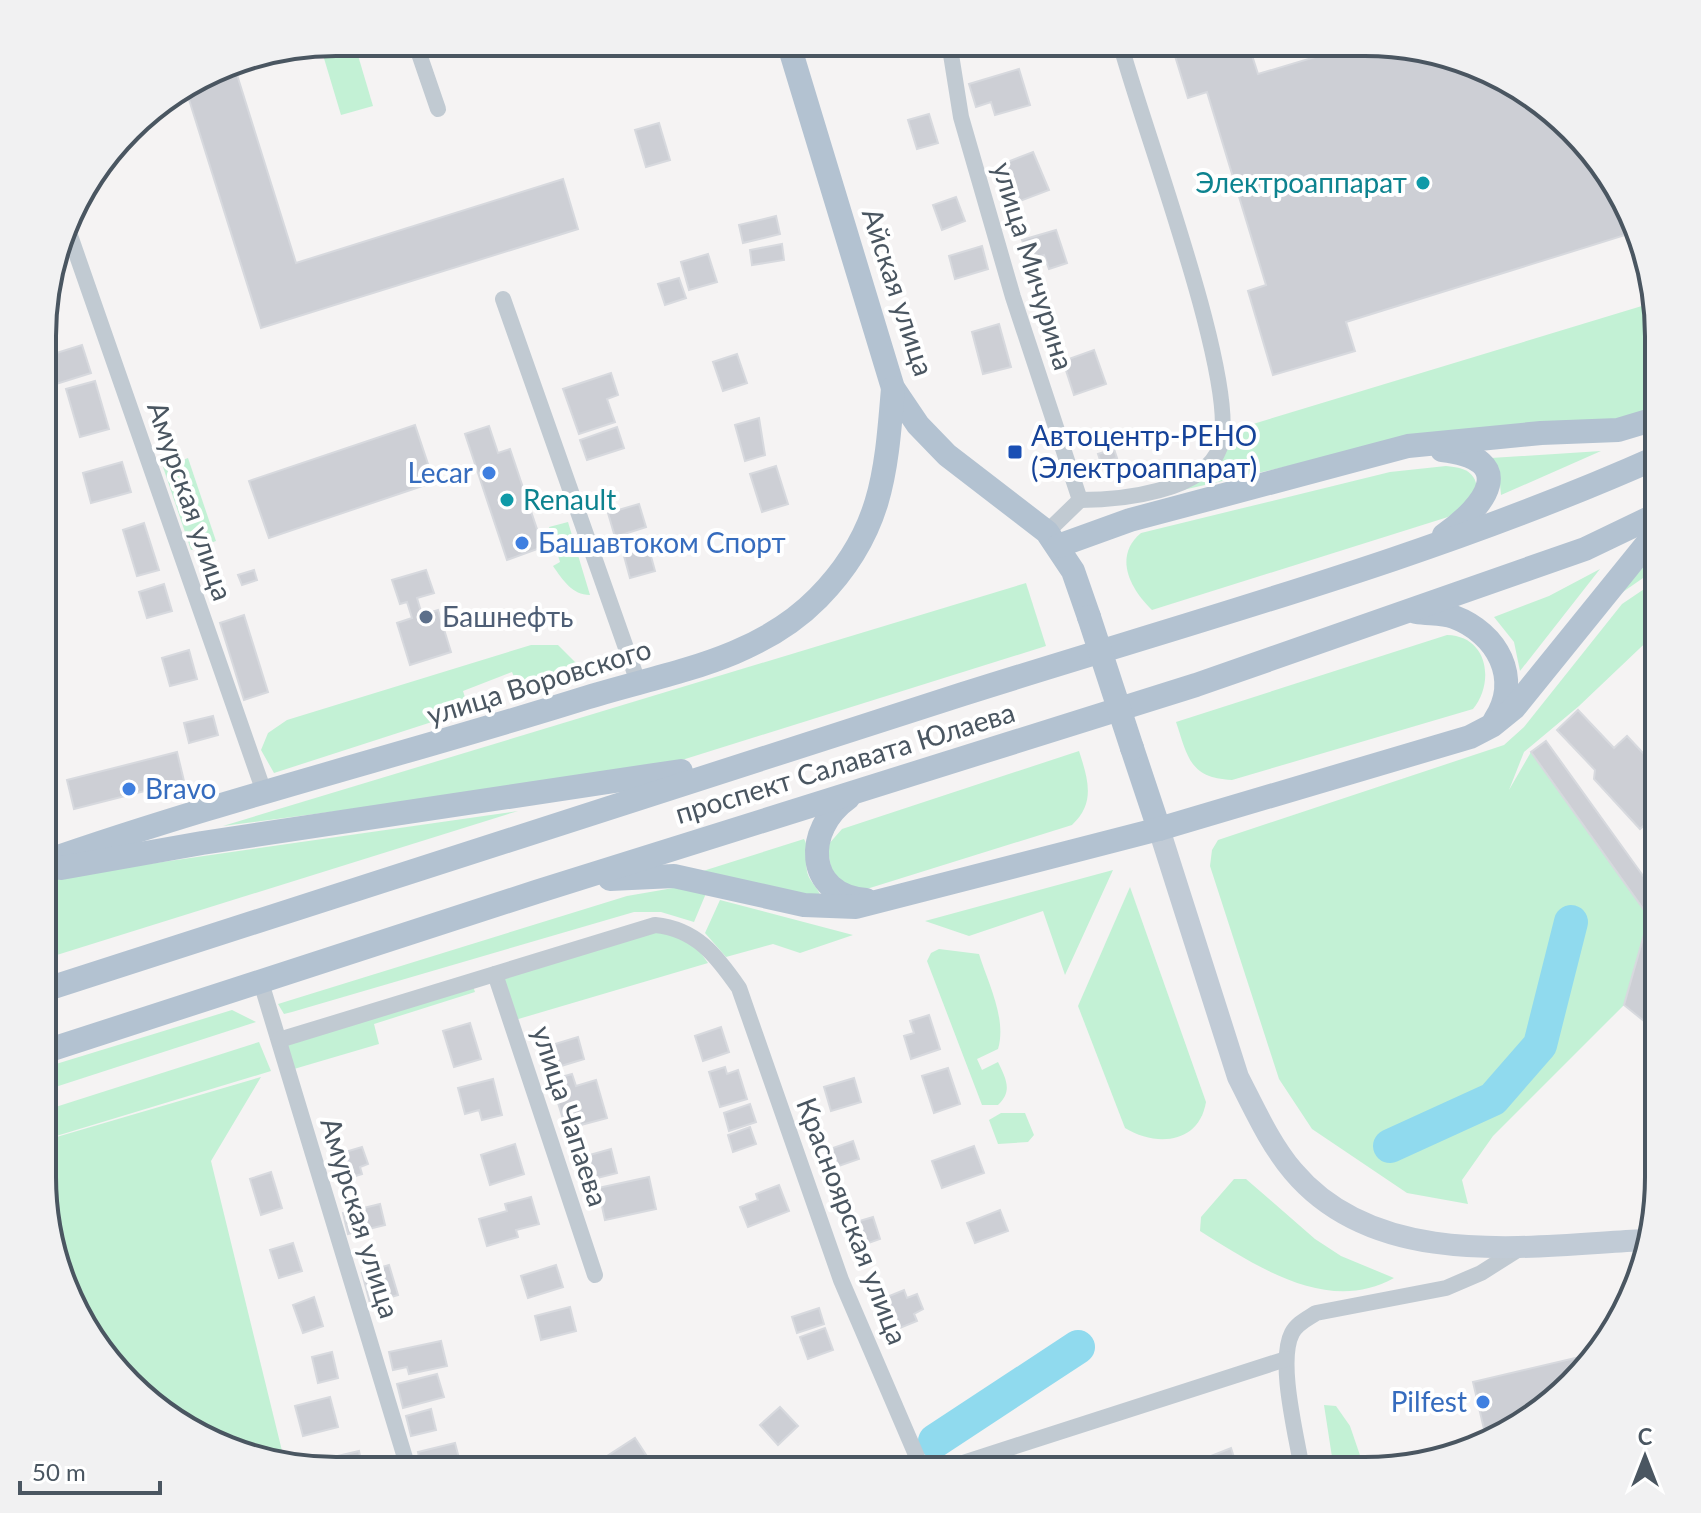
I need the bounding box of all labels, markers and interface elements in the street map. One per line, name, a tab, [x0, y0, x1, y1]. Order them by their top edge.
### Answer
street label: улица Мичурина	[986, 158, 1082, 374]
place label: Электроаппарат	[1195, 165, 1407, 199]
marker: Электроаппарат	[1414, 174, 1432, 192]
street label: Айская улица	[856, 204, 942, 380]
street label: Амурская улица	[141, 397, 241, 605]
place label: Автоцентр-РЕНО (Электроаппарат)	[1031, 418, 1257, 484]
marker: Автоцентр-РЕНО (Электроаппарат)	[1006, 443, 1024, 461]
place label: Lecar	[407, 455, 473, 489]
marker: Lecar	[480, 464, 498, 482]
place label: Renault	[523, 482, 616, 516]
marker: Renault	[498, 491, 516, 509]
place label: Башавтоком Спорт	[538, 525, 786, 559]
marker: Башавтоком Спорт	[513, 534, 531, 552]
place label: Башнефть	[442, 599, 574, 633]
marker: Башнефть	[417, 608, 435, 626]
street label: улица Воровского	[422, 631, 655, 731]
street label: проспект Салавата Юлаева	[671, 694, 1019, 830]
place label: Bravo	[145, 771, 216, 805]
marker: Bravo	[120, 780, 138, 798]
street label: улица Чапаева	[526, 1021, 616, 1210]
street label: Красноярская улица	[790, 1092, 916, 1349]
street label: Амурская улица	[314, 1113, 408, 1322]
place label: Pilfest	[1391, 1384, 1467, 1418]
marker: Pilfest	[1474, 1393, 1492, 1411]
north arrow	[1605, 1417, 1685, 1497]
text: С	[1638, 1423, 1653, 1450]
scale bar	[20, 1445, 160, 1495]
text: 50 m	[32, 1457, 86, 1486]

